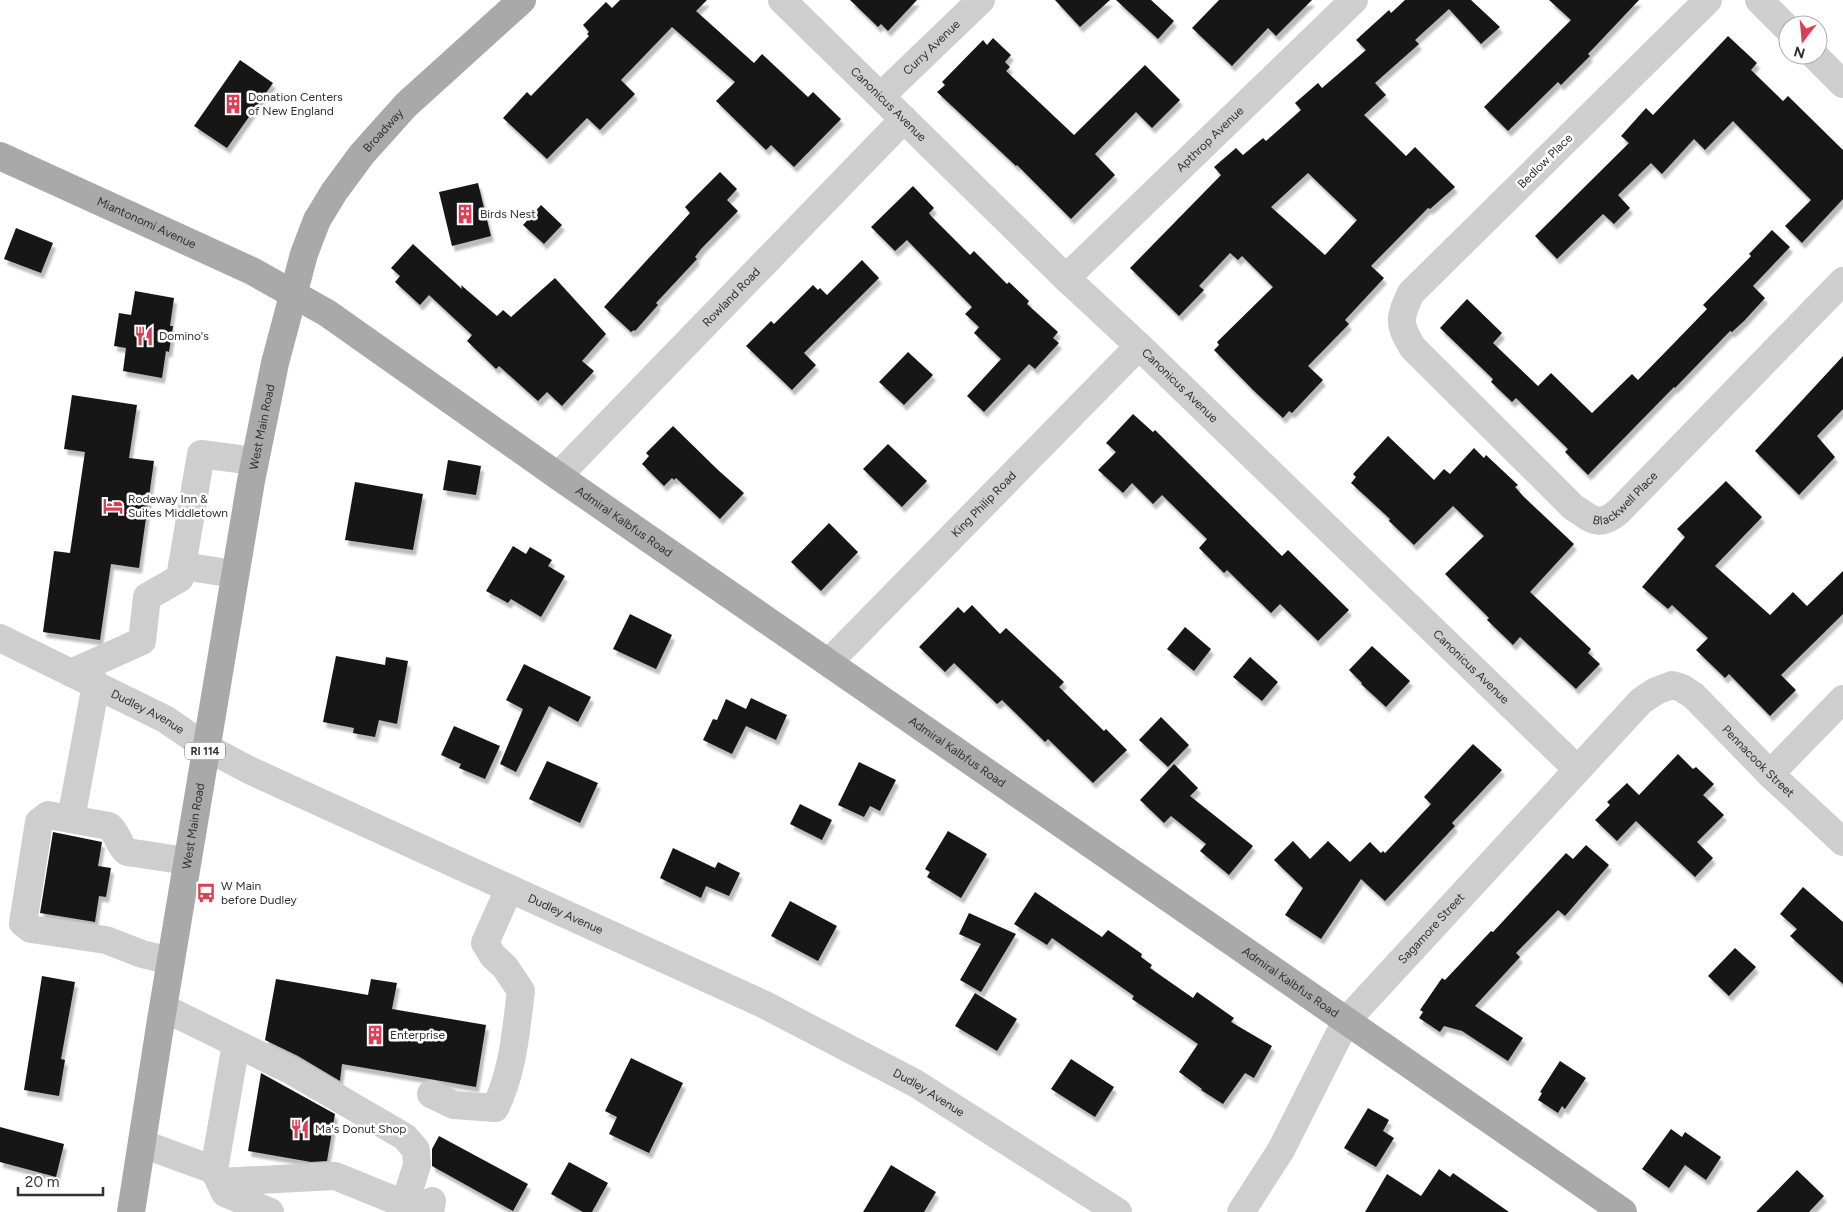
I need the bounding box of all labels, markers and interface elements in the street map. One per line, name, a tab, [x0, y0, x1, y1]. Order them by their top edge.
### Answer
north arrow	[1778, 15, 1828, 65]
street label: Curry Avenue	[900, 17, 963, 78]
text: N	[1792, 42, 1807, 62]
street label: Canonicus Avenue	[848, 64, 930, 145]
place label: Donation Centers of New England	[248, 90, 343, 118]
building icon: Donation Centers of New England	[222, 93, 244, 115]
street label: Apthrop Avenue	[1173, 103, 1247, 175]
street label: Broadway	[360, 105, 407, 155]
street label: Bedlow Place	[1515, 130, 1576, 191]
street label: Miantonomi Avenue	[95, 194, 199, 252]
building icon: Birds Nest	[454, 203, 476, 225]
place label: Birds Nest	[480, 207, 536, 221]
street label: Rowland Road	[700, 265, 763, 330]
restaurant icon: Domino's	[133, 325, 155, 347]
place label: Domino's	[159, 329, 209, 343]
street label: Canonicus Avenue	[1139, 346, 1221, 426]
street label: West Main Road	[246, 383, 278, 471]
street label: King Philip Road	[948, 468, 1019, 540]
street label: Blackwell Place	[1591, 468, 1661, 528]
street label: Admiral Kalbfus Road	[573, 483, 675, 560]
place label: Rodeway Inn & Suites Middletown	[128, 492, 228, 520]
hotel icon: Rodeway Inn & Suites Middletown	[102, 495, 124, 517]
street label: Canonicus Avenue	[1430, 627, 1512, 707]
street label: Dudley Avenue	[109, 687, 187, 737]
street label: Admiral Kalbfus Road	[906, 714, 1008, 790]
street label: Pennacook Street	[1719, 722, 1797, 800]
road number: RI 114	[185, 742, 225, 759]
street label: West Main Road	[179, 782, 207, 870]
place label: W Main before Dudley	[221, 879, 298, 907]
bus stop icon: W Main before Dudley	[195, 882, 217, 904]
street label: Sagamore Street	[1395, 890, 1468, 967]
street label: Dudley Avenue	[526, 891, 606, 937]
street label: Admiral Kalbfus Road	[1239, 944, 1341, 1020]
building icon: Enterprise	[364, 1024, 386, 1046]
place label: Enterprise	[390, 1028, 445, 1042]
street label: Dudley Avenue	[891, 1066, 967, 1120]
restaurant icon: Ma's Donut Shop	[289, 1118, 311, 1140]
place label: Ma's Donut Shop	[315, 1122, 406, 1136]
scale bar	[18, 1164, 102, 1196]
text: 20 m	[25, 1173, 59, 1191]

